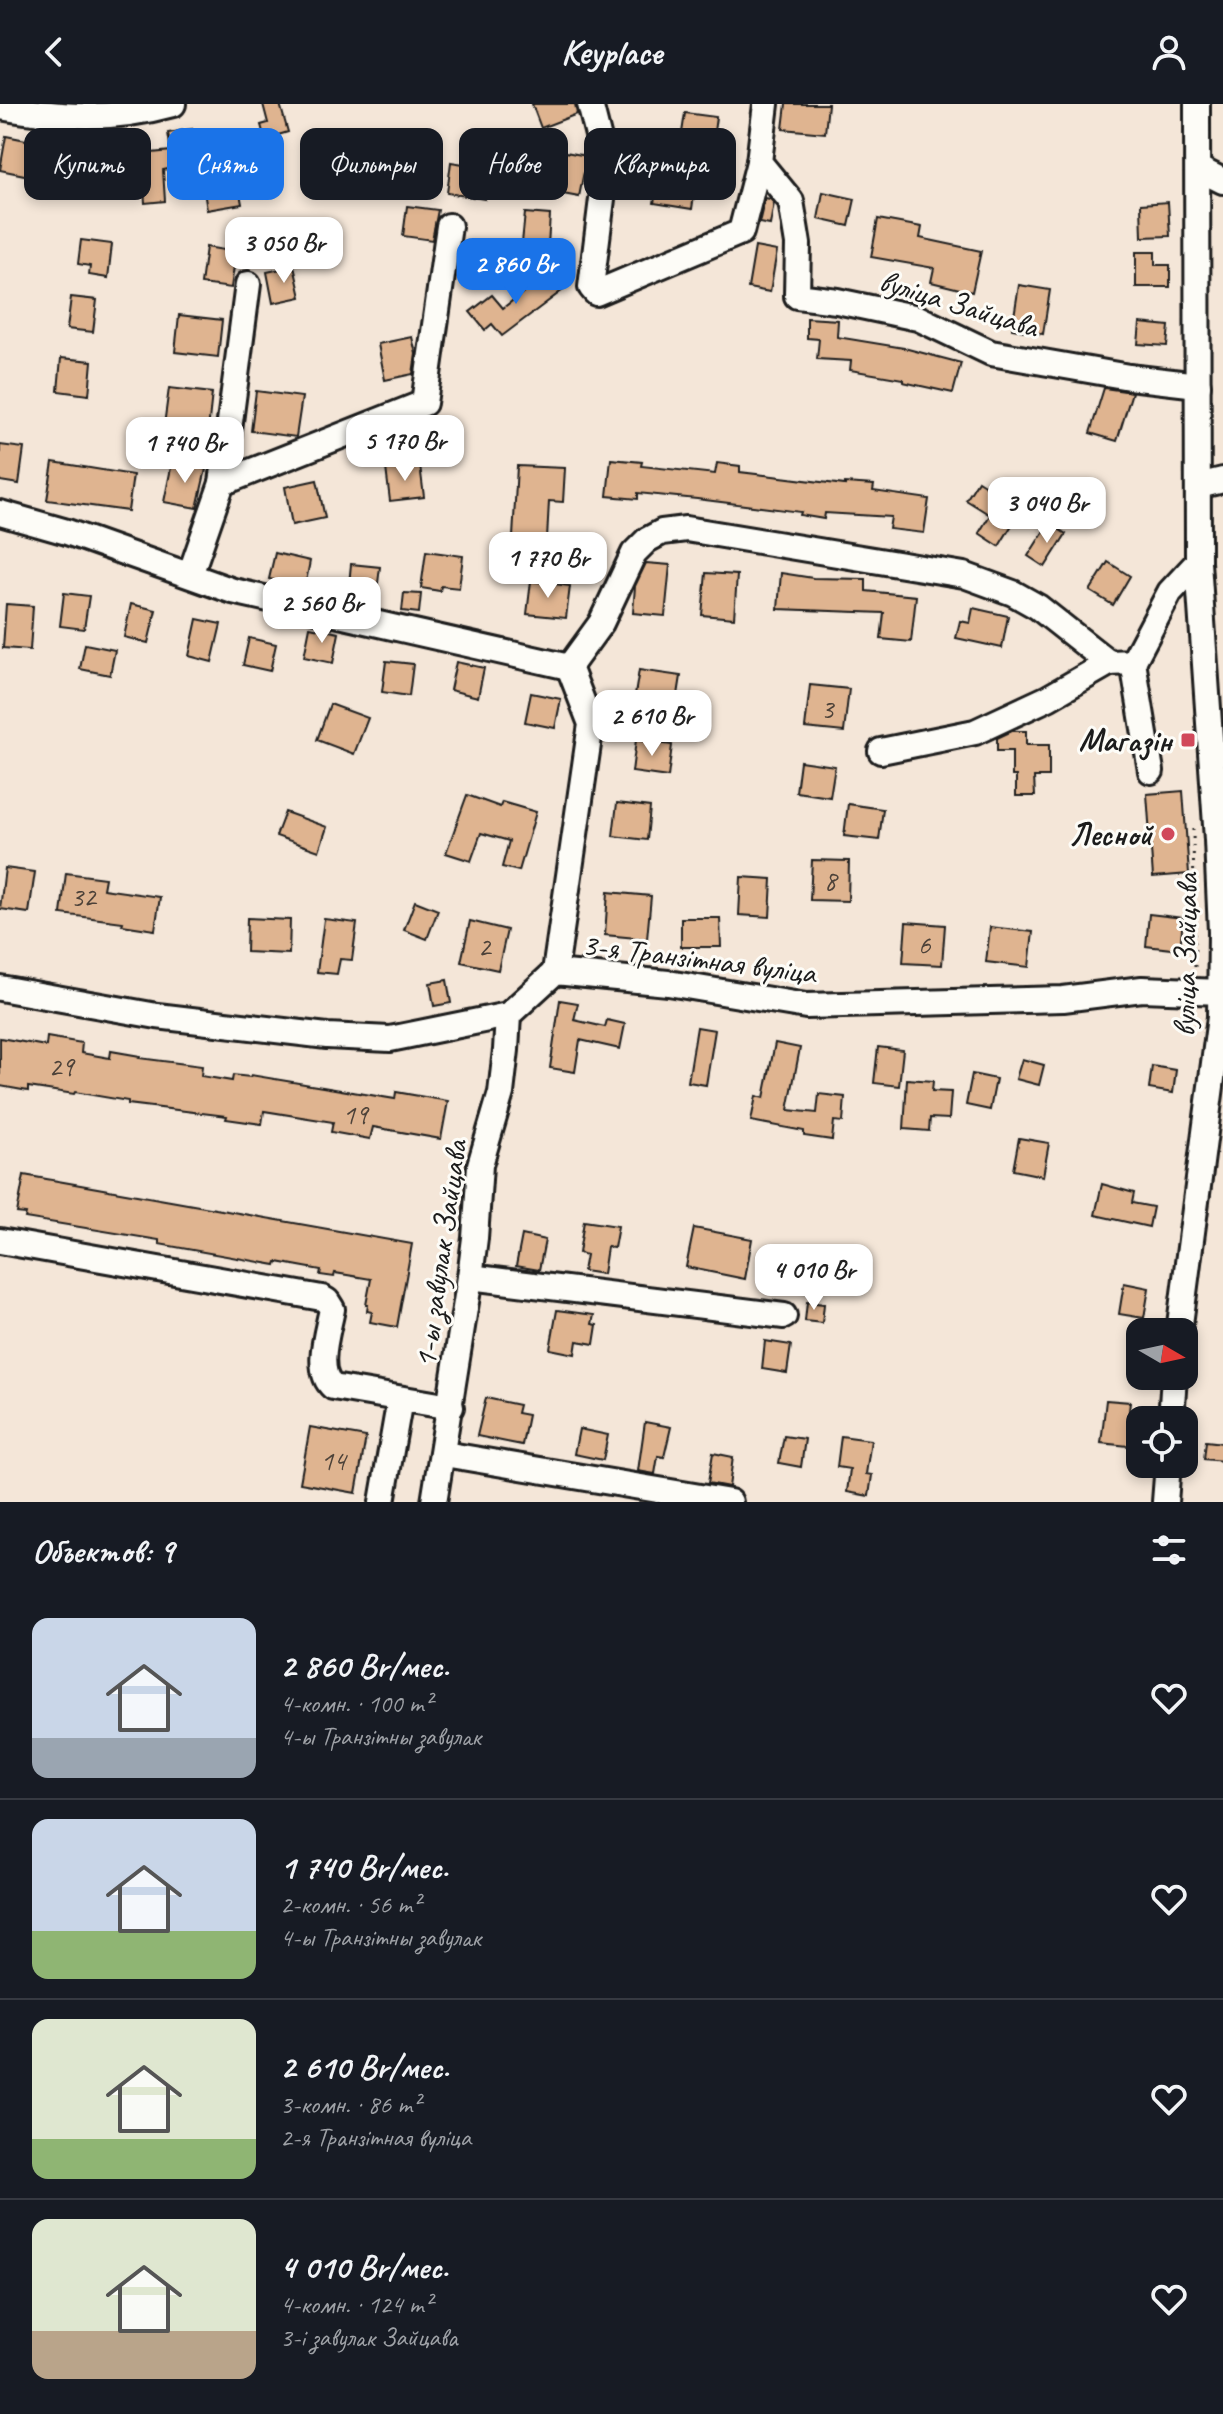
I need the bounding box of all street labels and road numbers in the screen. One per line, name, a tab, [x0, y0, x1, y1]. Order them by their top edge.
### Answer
street label: вуліца Зайцава	[875, 260, 1045, 348]
street label: вуліца Зайцава	[1164, 871, 1207, 1037]
street label: 3-я Транзітная вуліца	[580, 924, 820, 993]
street label: 1-ы завулак Зайцава	[404, 1136, 477, 1371]

